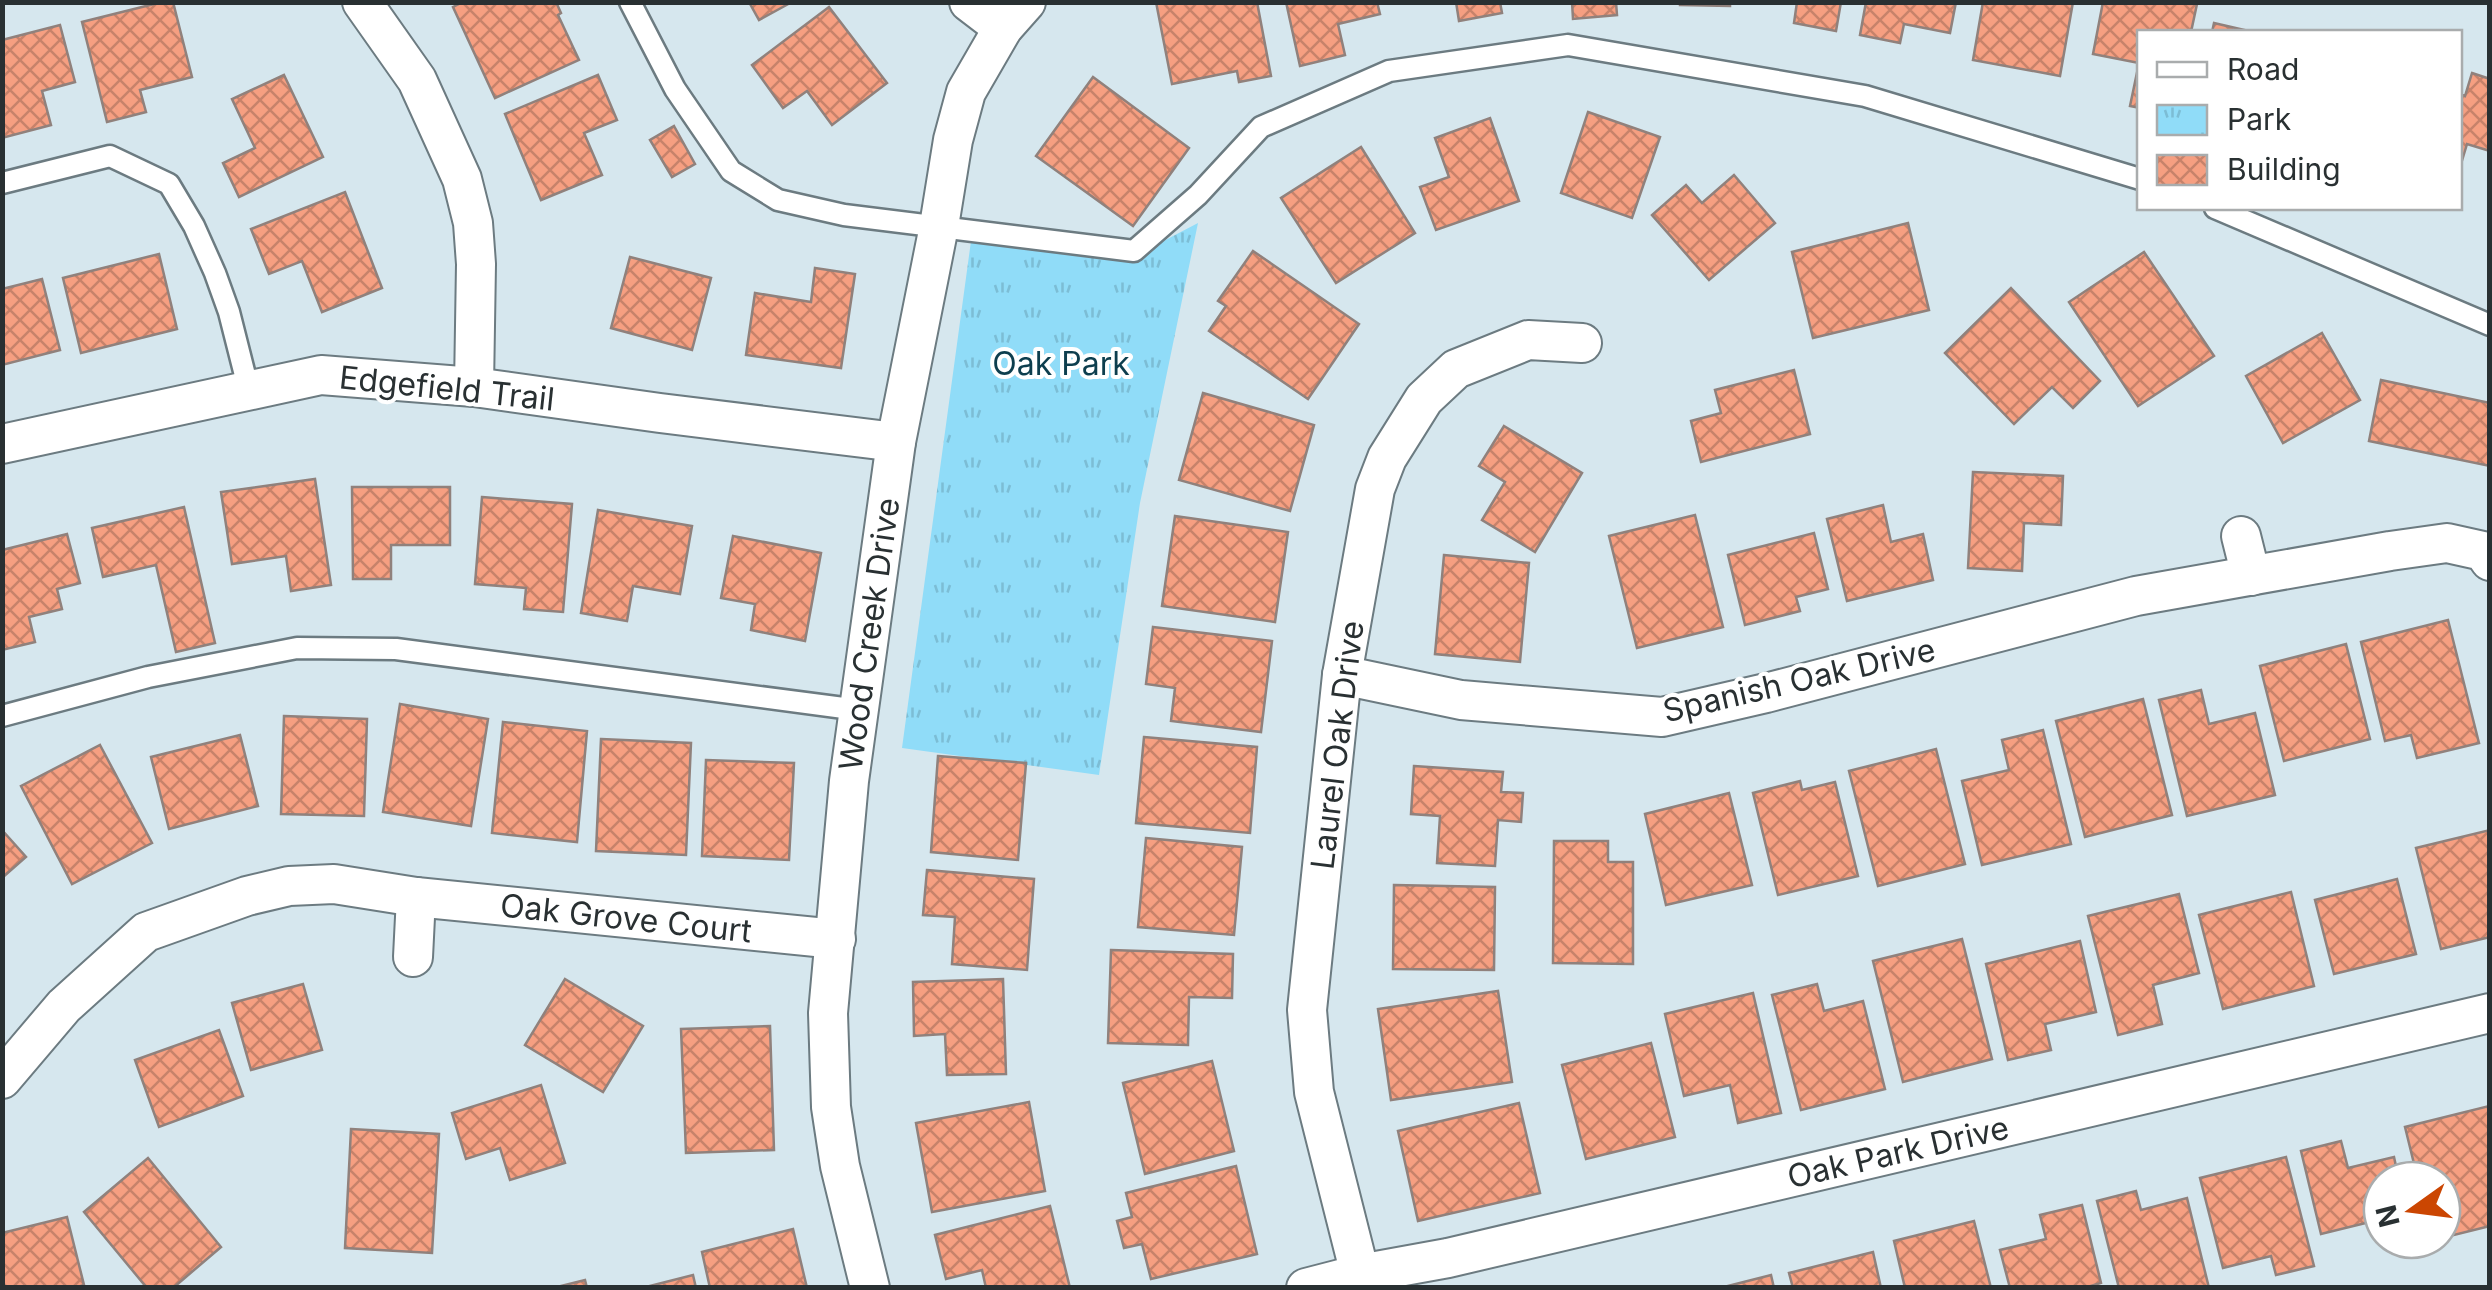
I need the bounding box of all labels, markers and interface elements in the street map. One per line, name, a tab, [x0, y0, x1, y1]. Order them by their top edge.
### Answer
legend	[2137, 30, 2462, 210]
text: Road	[2227, 51, 2299, 87]
text: Park	[2227, 101, 2292, 137]
text: Building	[2227, 151, 2341, 187]
park label: Oak Park	[992, 344, 1130, 383]
street label: Edgefield Trail	[338, 357, 556, 419]
street label: Wood Creek Drive	[831, 495, 907, 773]
street label: Laurel Oak Drive	[1302, 618, 1372, 872]
street label: Spanish Oak Drive	[1659, 630, 1939, 730]
street label: Oak Grove Court	[498, 885, 754, 951]
street label: Oak Park Drive	[1784, 1108, 2012, 1196]
north arrow	[2362, 1160, 2462, 1260]
text: N	[2369, 1202, 2407, 1231]

